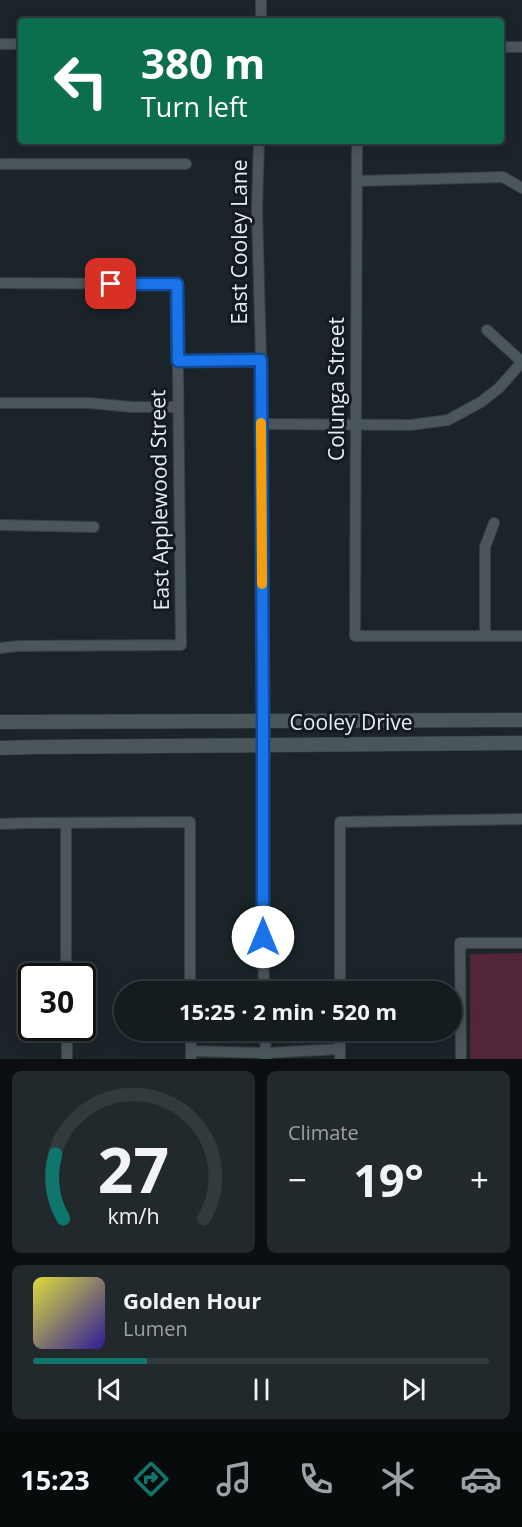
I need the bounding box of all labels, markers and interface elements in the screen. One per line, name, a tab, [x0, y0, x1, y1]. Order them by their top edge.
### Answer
text: 380 m	[141, 34, 265, 91]
icon: left	[42, 42, 120, 120]
text: Turn left	[141, 88, 248, 125]
street label: East Cooley Lane	[225, 159, 253, 325]
pin	[85, 258, 136, 309]
icon: arrive	[94, 267, 127, 300]
street label: Colunga Street	[322, 317, 350, 461]
street label: East Applewood Street	[143, 389, 175, 611]
street label: Cooley Drive	[290, 708, 412, 736]
position arrow	[231, 905, 295, 969]
speed limit sign: 30	[18, 963, 96, 1041]
text: 15:25 · 2 min · 520 m	[179, 996, 397, 1026]
text: Climate	[288, 1119, 359, 1146]
text: 27	[98, 1126, 169, 1211]
text: 19°	[353, 1149, 424, 1210]
text: −	[288, 1157, 307, 1202]
text: +	[470, 1157, 489, 1202]
text: km/h	[107, 1201, 160, 1230]
text: Golden Hour	[123, 1285, 261, 1315]
text: Lumen	[123, 1315, 188, 1342]
icon: previous	[93, 1373, 126, 1406]
icon: pause	[245, 1373, 278, 1406]
icon: next	[397, 1373, 430, 1406]
icon: directions	[130, 1458, 172, 1500]
icon: music	[213, 1458, 255, 1500]
icon: phone	[295, 1458, 337, 1500]
icon: climate	[377, 1458, 419, 1500]
icon: car	[460, 1458, 502, 1500]
text: 15:23	[20, 1461, 90, 1498]

